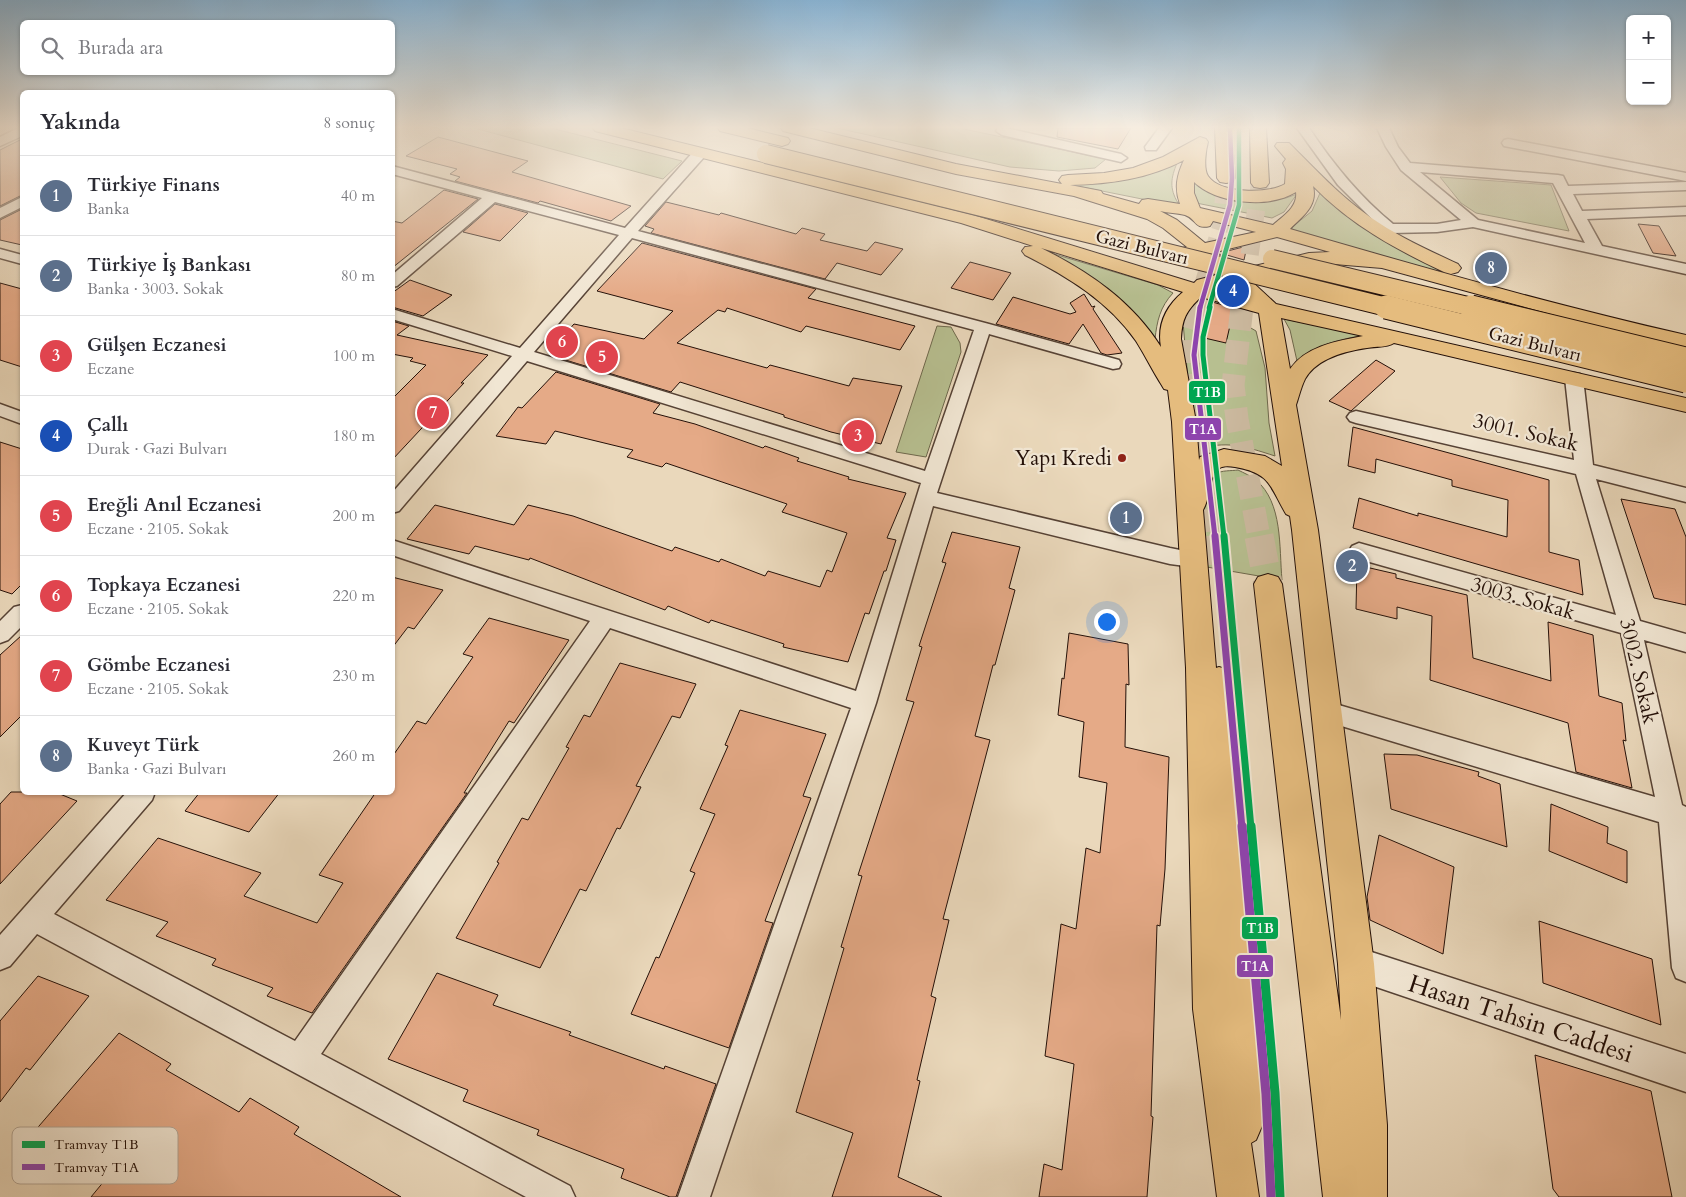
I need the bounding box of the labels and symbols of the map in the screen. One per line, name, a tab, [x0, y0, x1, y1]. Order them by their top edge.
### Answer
street label: Gazi Bulvarı	[1093, 224, 1191, 271]
pin: 8	[1475, 249, 1507, 287]
pin: 4	[1217, 272, 1249, 310]
street label: Gazi Bulvarı	[1486, 321, 1584, 368]
pin: 6	[546, 323, 578, 361]
pin: 5	[586, 338, 618, 376]
line badge: T1B	[1188, 380, 1226, 404]
text: T1B	[1193, 383, 1221, 402]
pin: 7	[417, 394, 449, 432]
street label: 3001. Sokak	[1470, 406, 1582, 459]
pin: 3	[842, 417, 874, 455]
line badge: T1A	[1184, 417, 1222, 441]
text: T1A	[1189, 420, 1217, 439]
place label: Yapı Kredi	[1015, 444, 1112, 473]
marker: Yapı Kredi	[1116, 452, 1128, 464]
pin: 1	[1110, 499, 1142, 537]
pin: 2	[1336, 547, 1368, 585]
street label: 3003. Sokak	[1467, 570, 1579, 627]
your location	[1094, 609, 1120, 635]
street label: 3002. Sokak	[1612, 616, 1665, 727]
line badge: T1B	[1241, 916, 1279, 940]
text: T1B	[1246, 919, 1274, 938]
line badge: T1A	[1236, 954, 1274, 978]
text: T1A	[1241, 957, 1269, 976]
street label: Hasan Tahsin Caddesi	[1404, 967, 1637, 1071]
legend	[12, 1127, 178, 1184]
text: Tramvay T1B	[54, 1135, 139, 1154]
text: Tramvay T1A	[54, 1158, 139, 1177]

